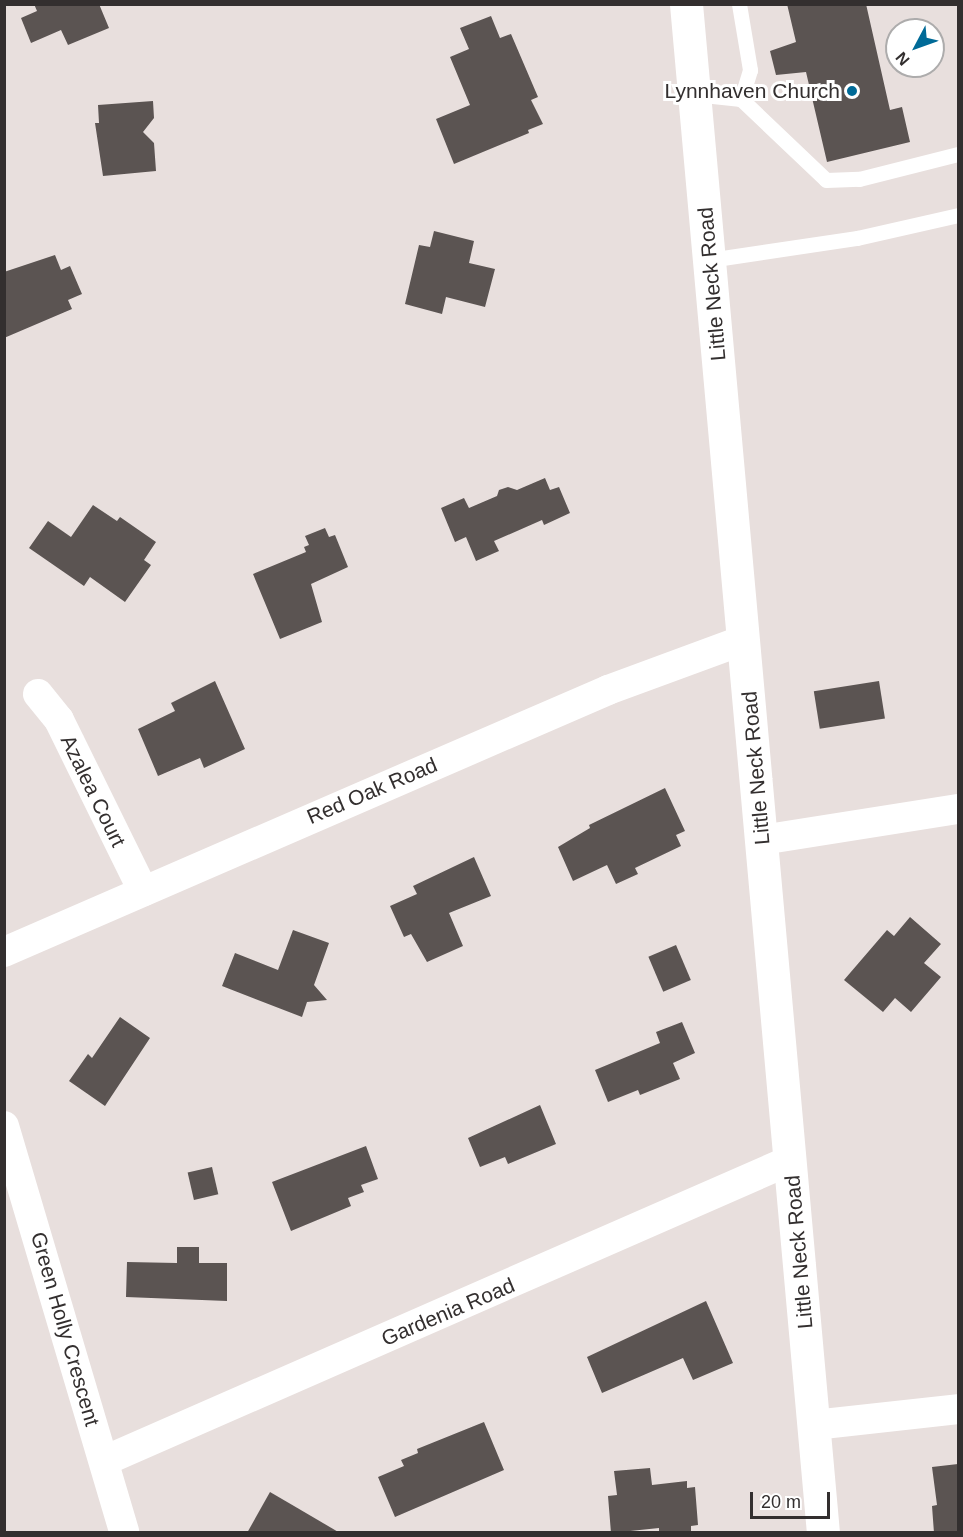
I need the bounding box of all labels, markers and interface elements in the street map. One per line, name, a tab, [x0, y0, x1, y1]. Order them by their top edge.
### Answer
north arrow	[885, 18, 945, 78]
text: N	[892, 49, 913, 69]
place label: Lynnhaven Church	[664, 78, 840, 104]
marker: Lynnhaven Church	[845, 84, 859, 98]
street label: Little Neck Road	[693, 206, 731, 362]
street label: Little Neck Road	[737, 690, 775, 846]
street label: Azalea Court	[55, 731, 131, 851]
street label: Red Oak Road	[303, 752, 441, 830]
street label: Little Neck Road	[780, 1174, 818, 1330]
street label: Green Holly Crescent	[25, 1229, 105, 1429]
street label: Gardenia Road	[378, 1273, 518, 1351]
scale bar	[753, 1480, 832, 1518]
text: 20 m	[761, 1492, 801, 1512]

